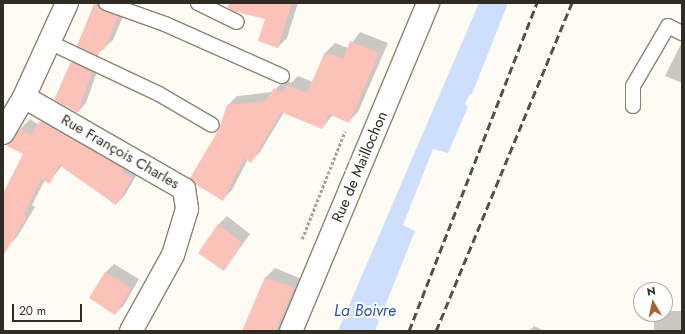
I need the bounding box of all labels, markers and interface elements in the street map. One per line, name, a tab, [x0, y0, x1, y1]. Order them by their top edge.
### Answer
street label: Rue de Maillochon	[329, 109, 391, 225]
street label: Rue François Charles	[58, 111, 182, 193]
north arrow	[633, 282, 673, 322]
text: N	[646, 283, 657, 300]
scale bar	[14, 296, 84, 322]
water label: La Boivre	[334, 301, 396, 321]
text: 20 m	[19, 302, 46, 320]

